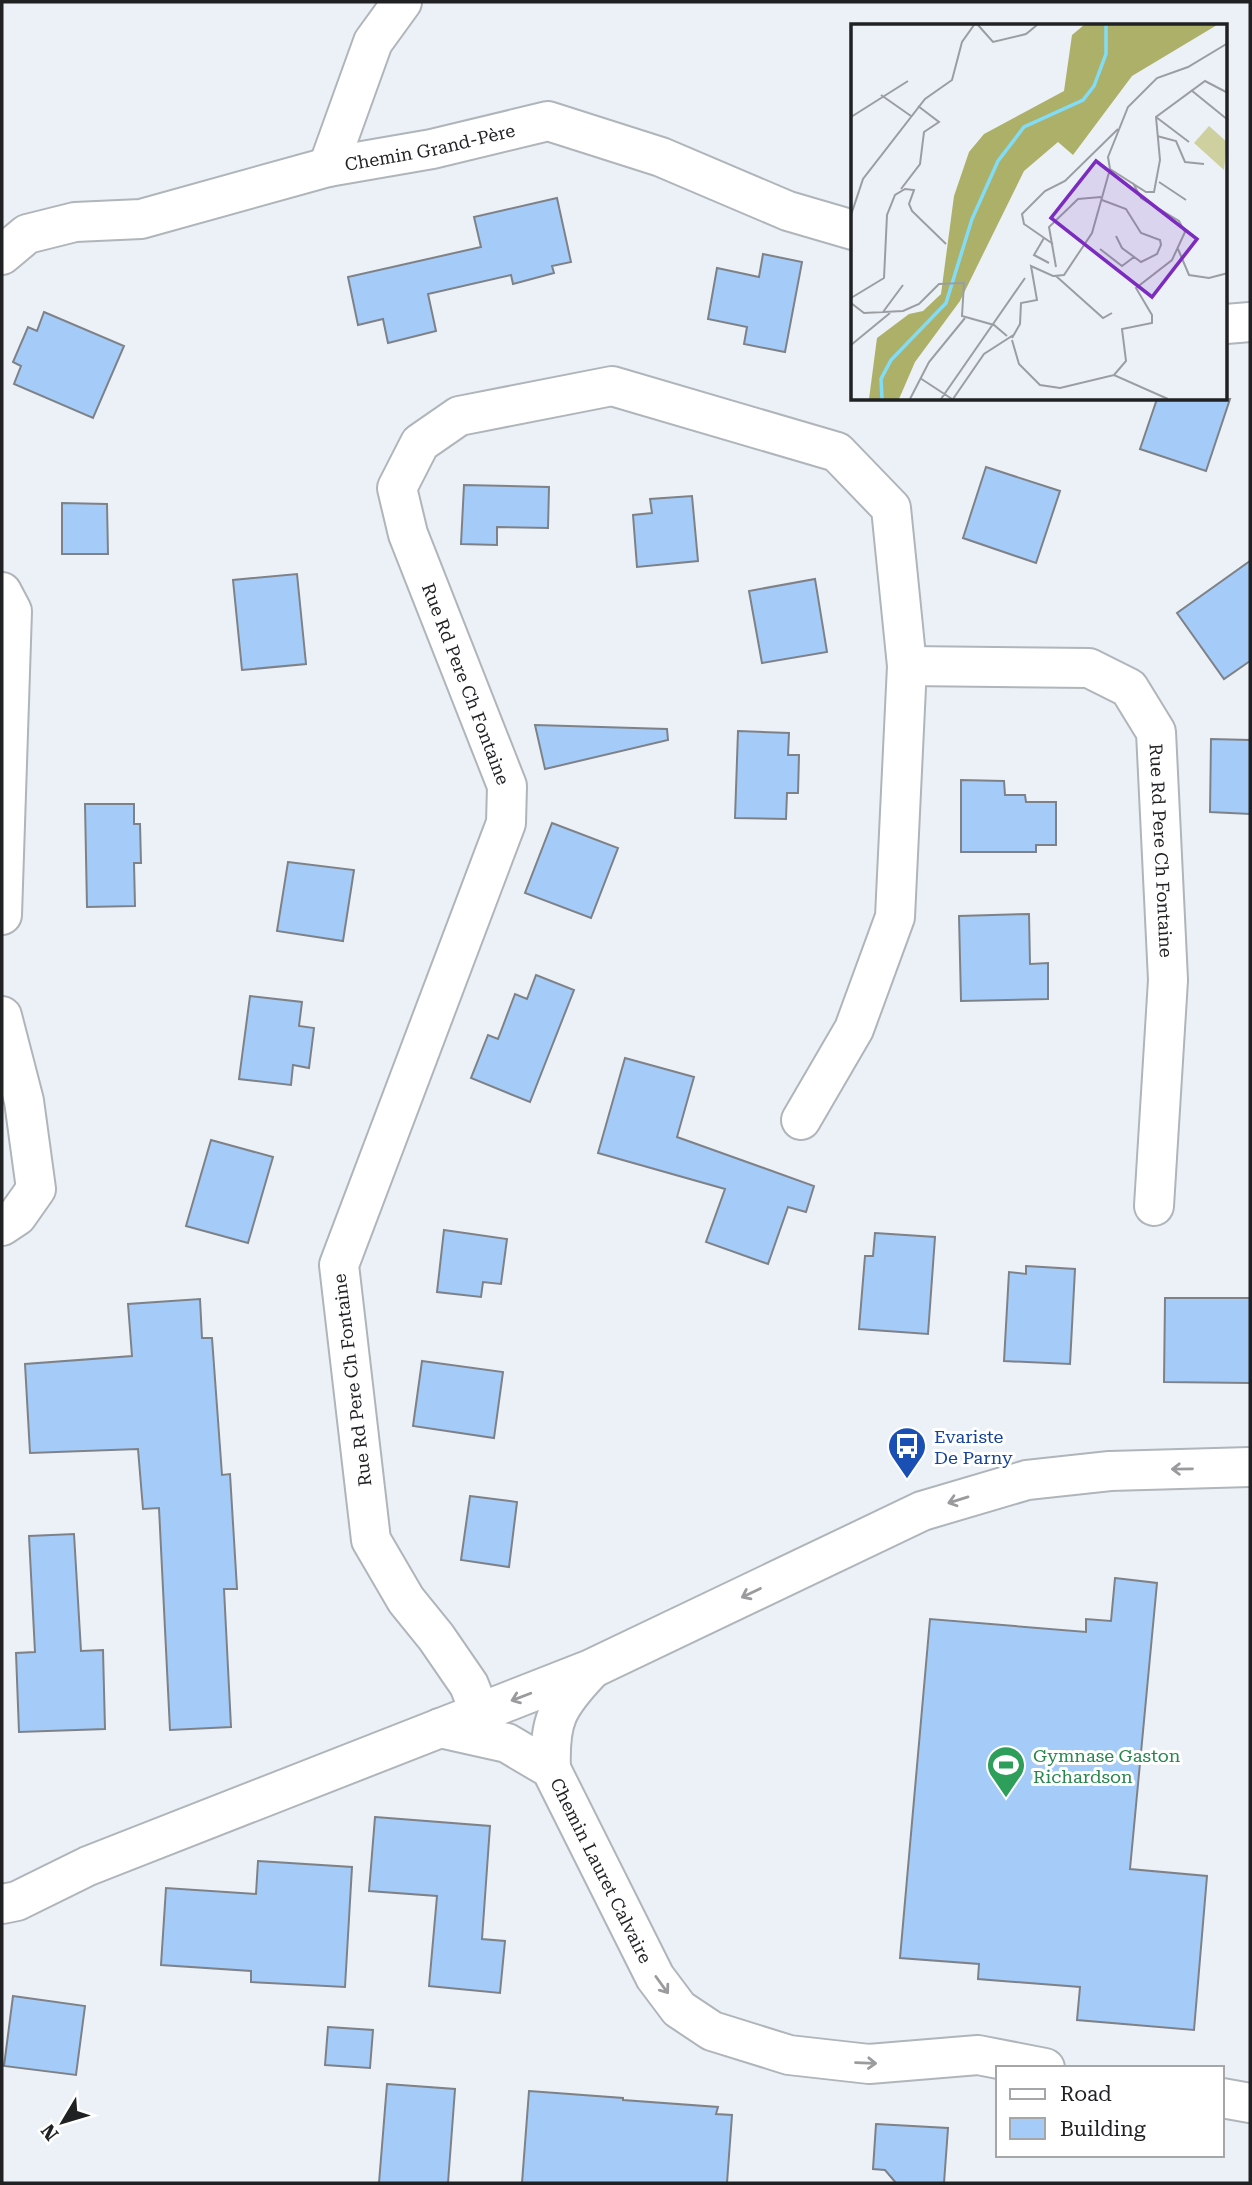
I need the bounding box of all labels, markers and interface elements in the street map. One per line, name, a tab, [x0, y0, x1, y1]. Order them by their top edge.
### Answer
inset map	[851, 24, 1228, 401]
street label: Chemin Grand-Père	[343, 119, 517, 174]
street label: Rue Rd Pere Ch Fontaine	[418, 580, 514, 788]
street label: Rue Rd Pere Ch Fontaine	[1146, 743, 1177, 958]
street label: Rue Rd Pere Ch Fontaine	[329, 1272, 375, 1488]
bus stop icon: Evariste De Parny	[886, 1425, 928, 1480]
place label: Evariste De Parny	[934, 1426, 1013, 1468]
one-way arrow	[1171, 1462, 1194, 1476]
one-way arrow	[947, 1495, 969, 1508]
one-way arrow	[741, 1587, 762, 1600]
one-way arrow	[511, 1691, 533, 1704]
sports icon: Gymnase Gaston Richardson	[985, 1744, 1027, 1799]
place label: Gymnase Gaston Richardson	[1033, 1745, 1181, 1787]
street label: Chemin Lauret Calvaire	[547, 1774, 657, 1966]
one-way arrow	[654, 1975, 669, 1994]
one-way arrow	[854, 2057, 877, 2070]
legend	[996, 2066, 1224, 2157]
text: Road	[1060, 2082, 1112, 2106]
north arrow	[28, 2087, 98, 2157]
text: Building	[1060, 2117, 1146, 2141]
text: N	[36, 2119, 64, 2145]

